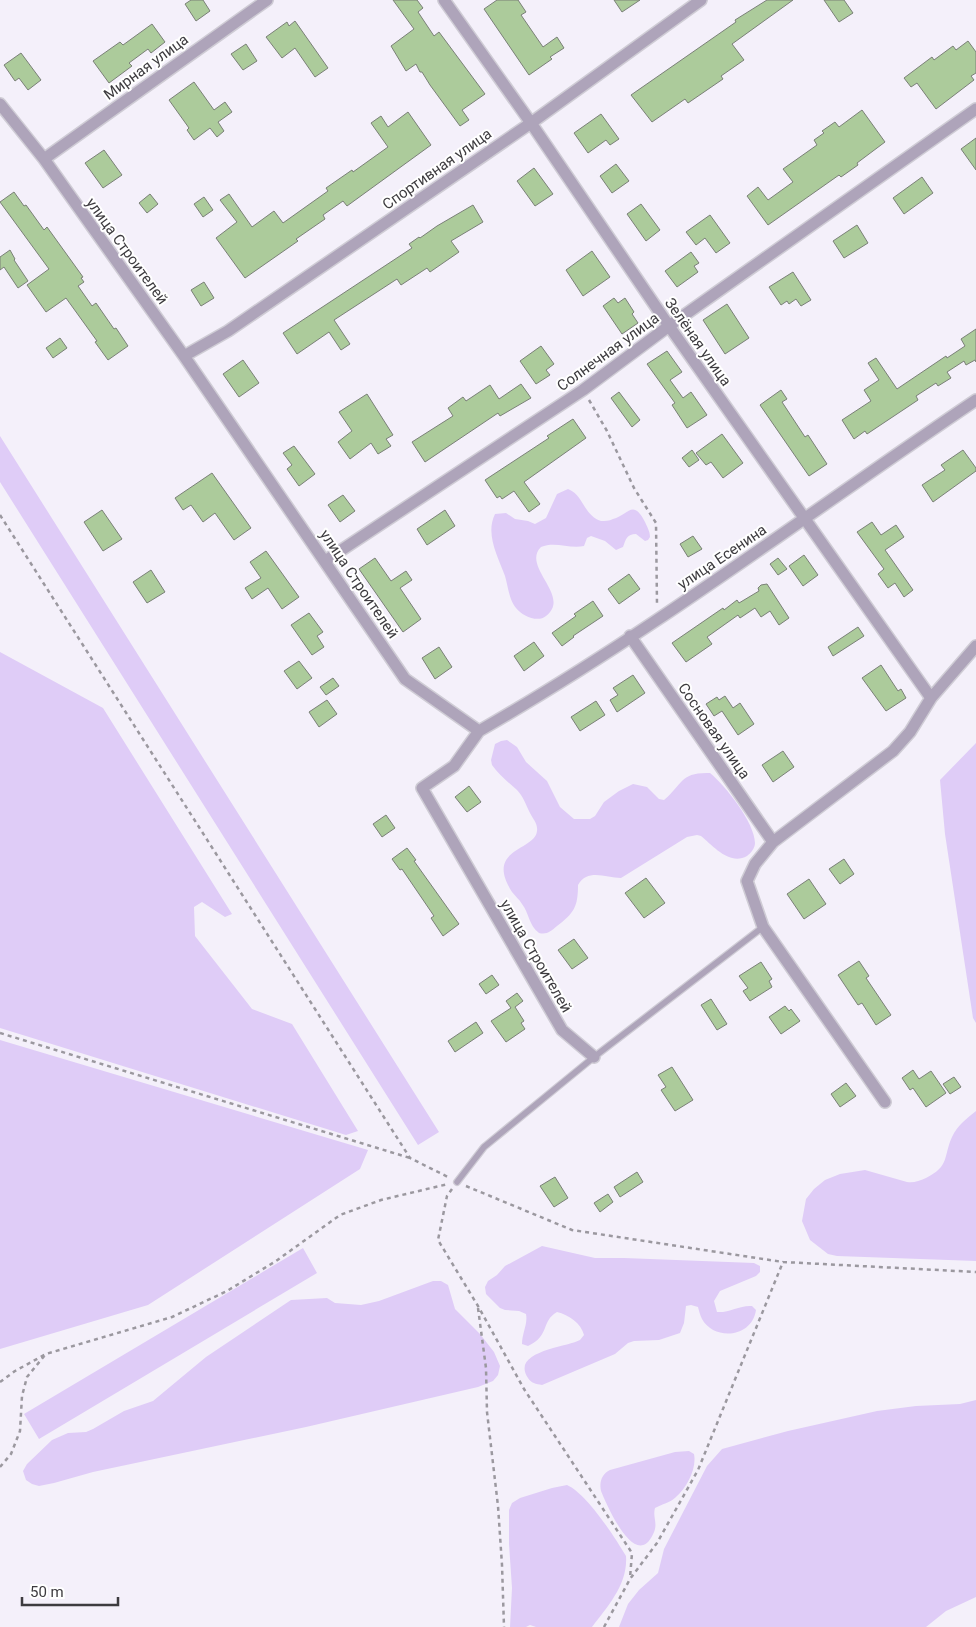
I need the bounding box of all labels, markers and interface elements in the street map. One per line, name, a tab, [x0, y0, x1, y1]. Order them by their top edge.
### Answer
street label: Мирная улица	[100, 30, 192, 104]
street label: Спортивная улица	[379, 125, 495, 213]
street label: улица Строителей	[82, 194, 172, 308]
street label: Зелёная улица	[661, 294, 735, 390]
street label: Солнечная улица	[554, 309, 662, 395]
street label: улица Есенина	[674, 521, 770, 593]
street label: улица Строителей	[316, 526, 402, 642]
street label: Сосновая улица	[674, 679, 754, 783]
street label: улица Строителей	[496, 896, 576, 1016]
scale bar	[22, 1574, 119, 1606]
text: 50 m	[30, 1583, 64, 1601]

